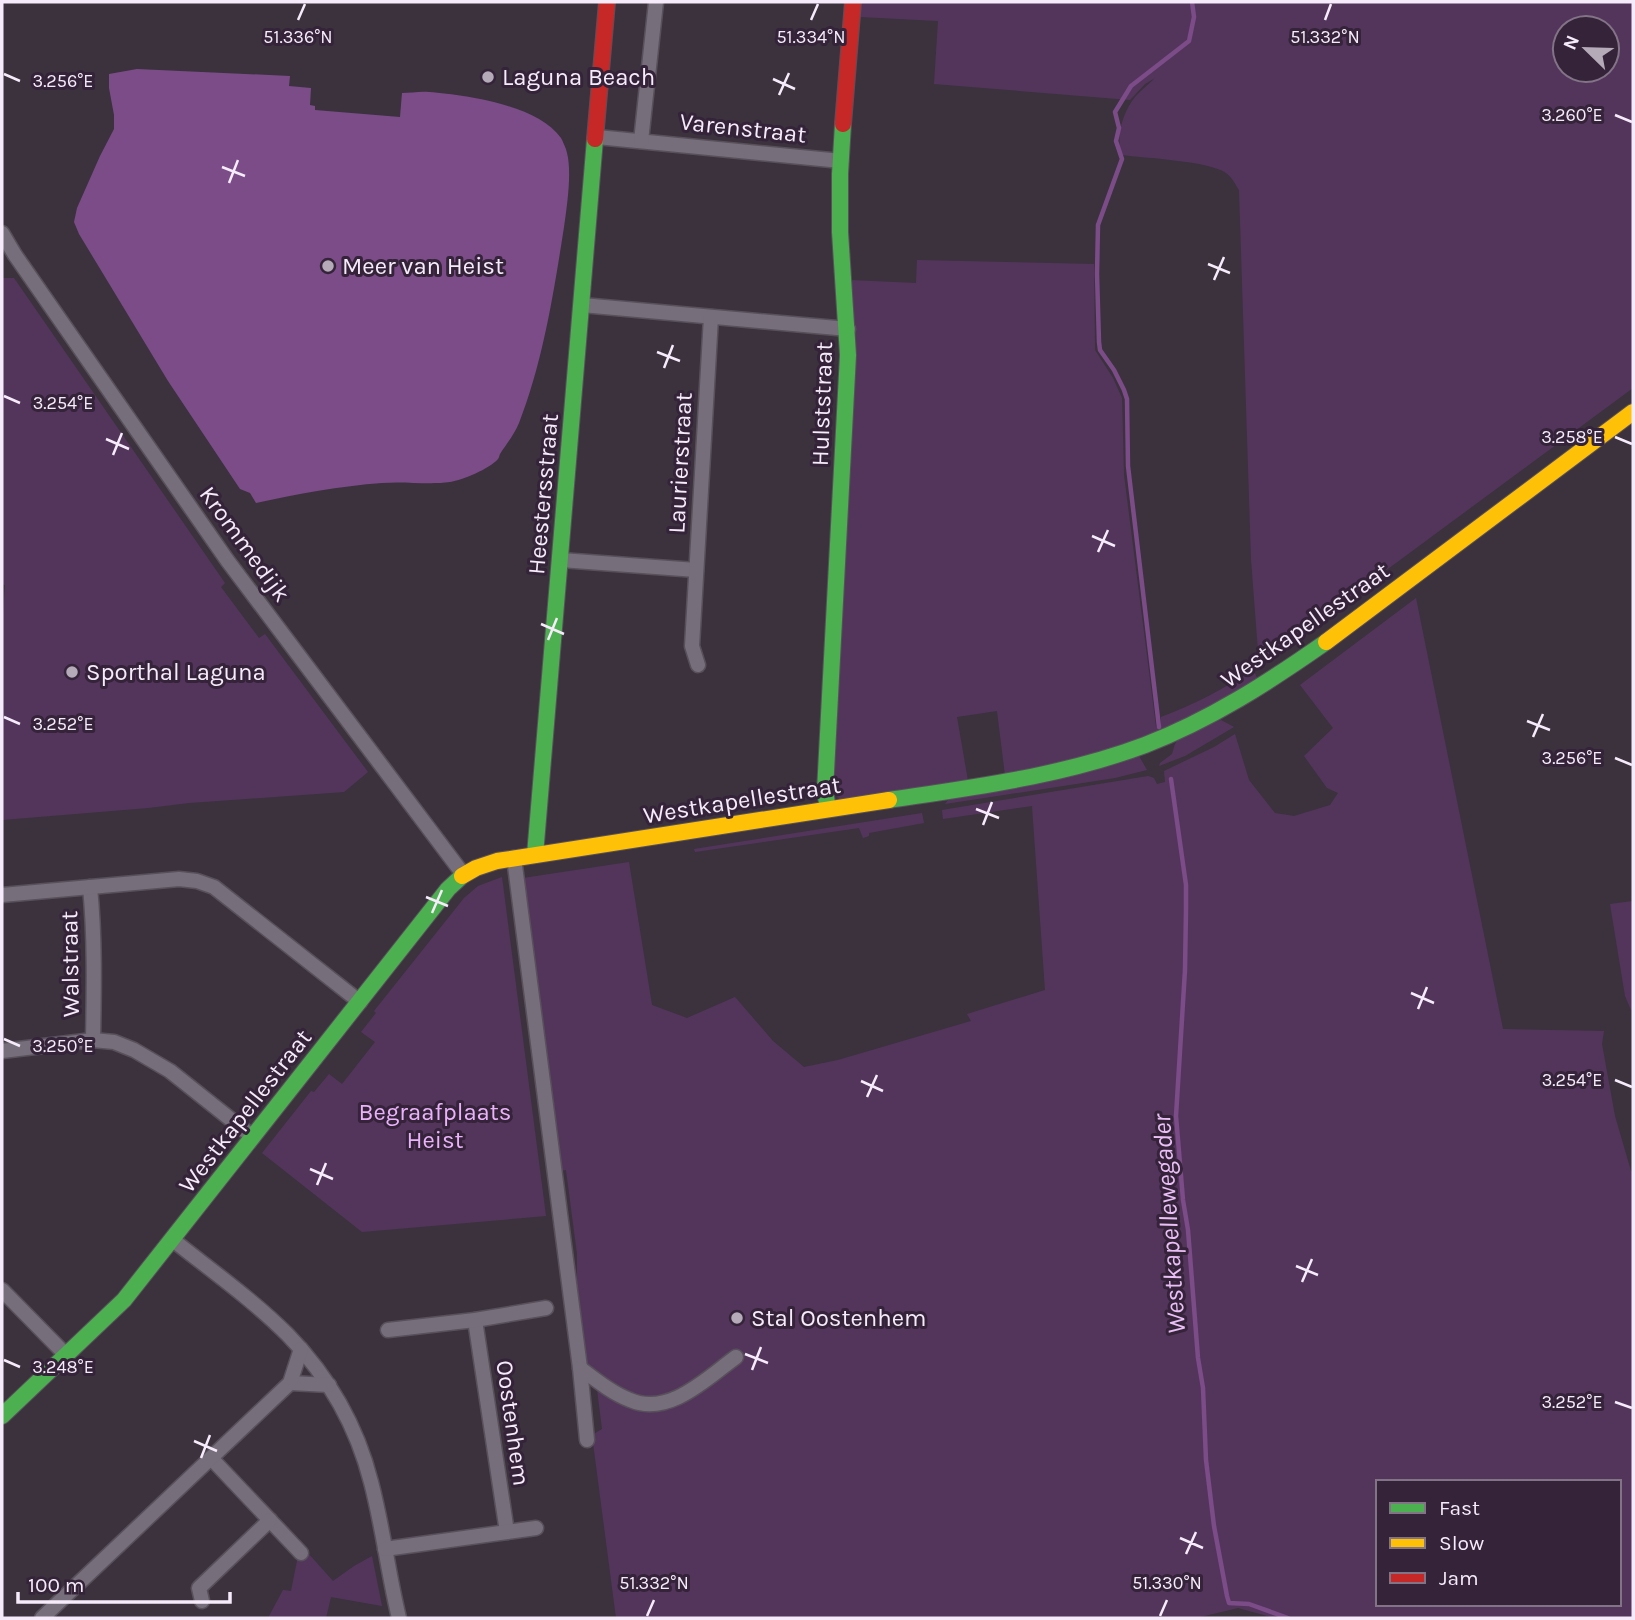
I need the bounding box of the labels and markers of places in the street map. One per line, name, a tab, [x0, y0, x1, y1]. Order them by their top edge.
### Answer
place label: Laguna Beach	[502, 63, 655, 91]
marker: Laguna Beach	[480, 69, 496, 85]
place label: Meer van Heist	[342, 252, 504, 280]
marker: Meer van Heist	[320, 258, 336, 274]
place label: Sporthal Laguna	[86, 658, 266, 686]
marker: Sporthal Laguna	[64, 664, 80, 680]
place label: Stal Oostenhem	[751, 1304, 926, 1332]
marker: Stal Oostenhem	[729, 1310, 745, 1326]

